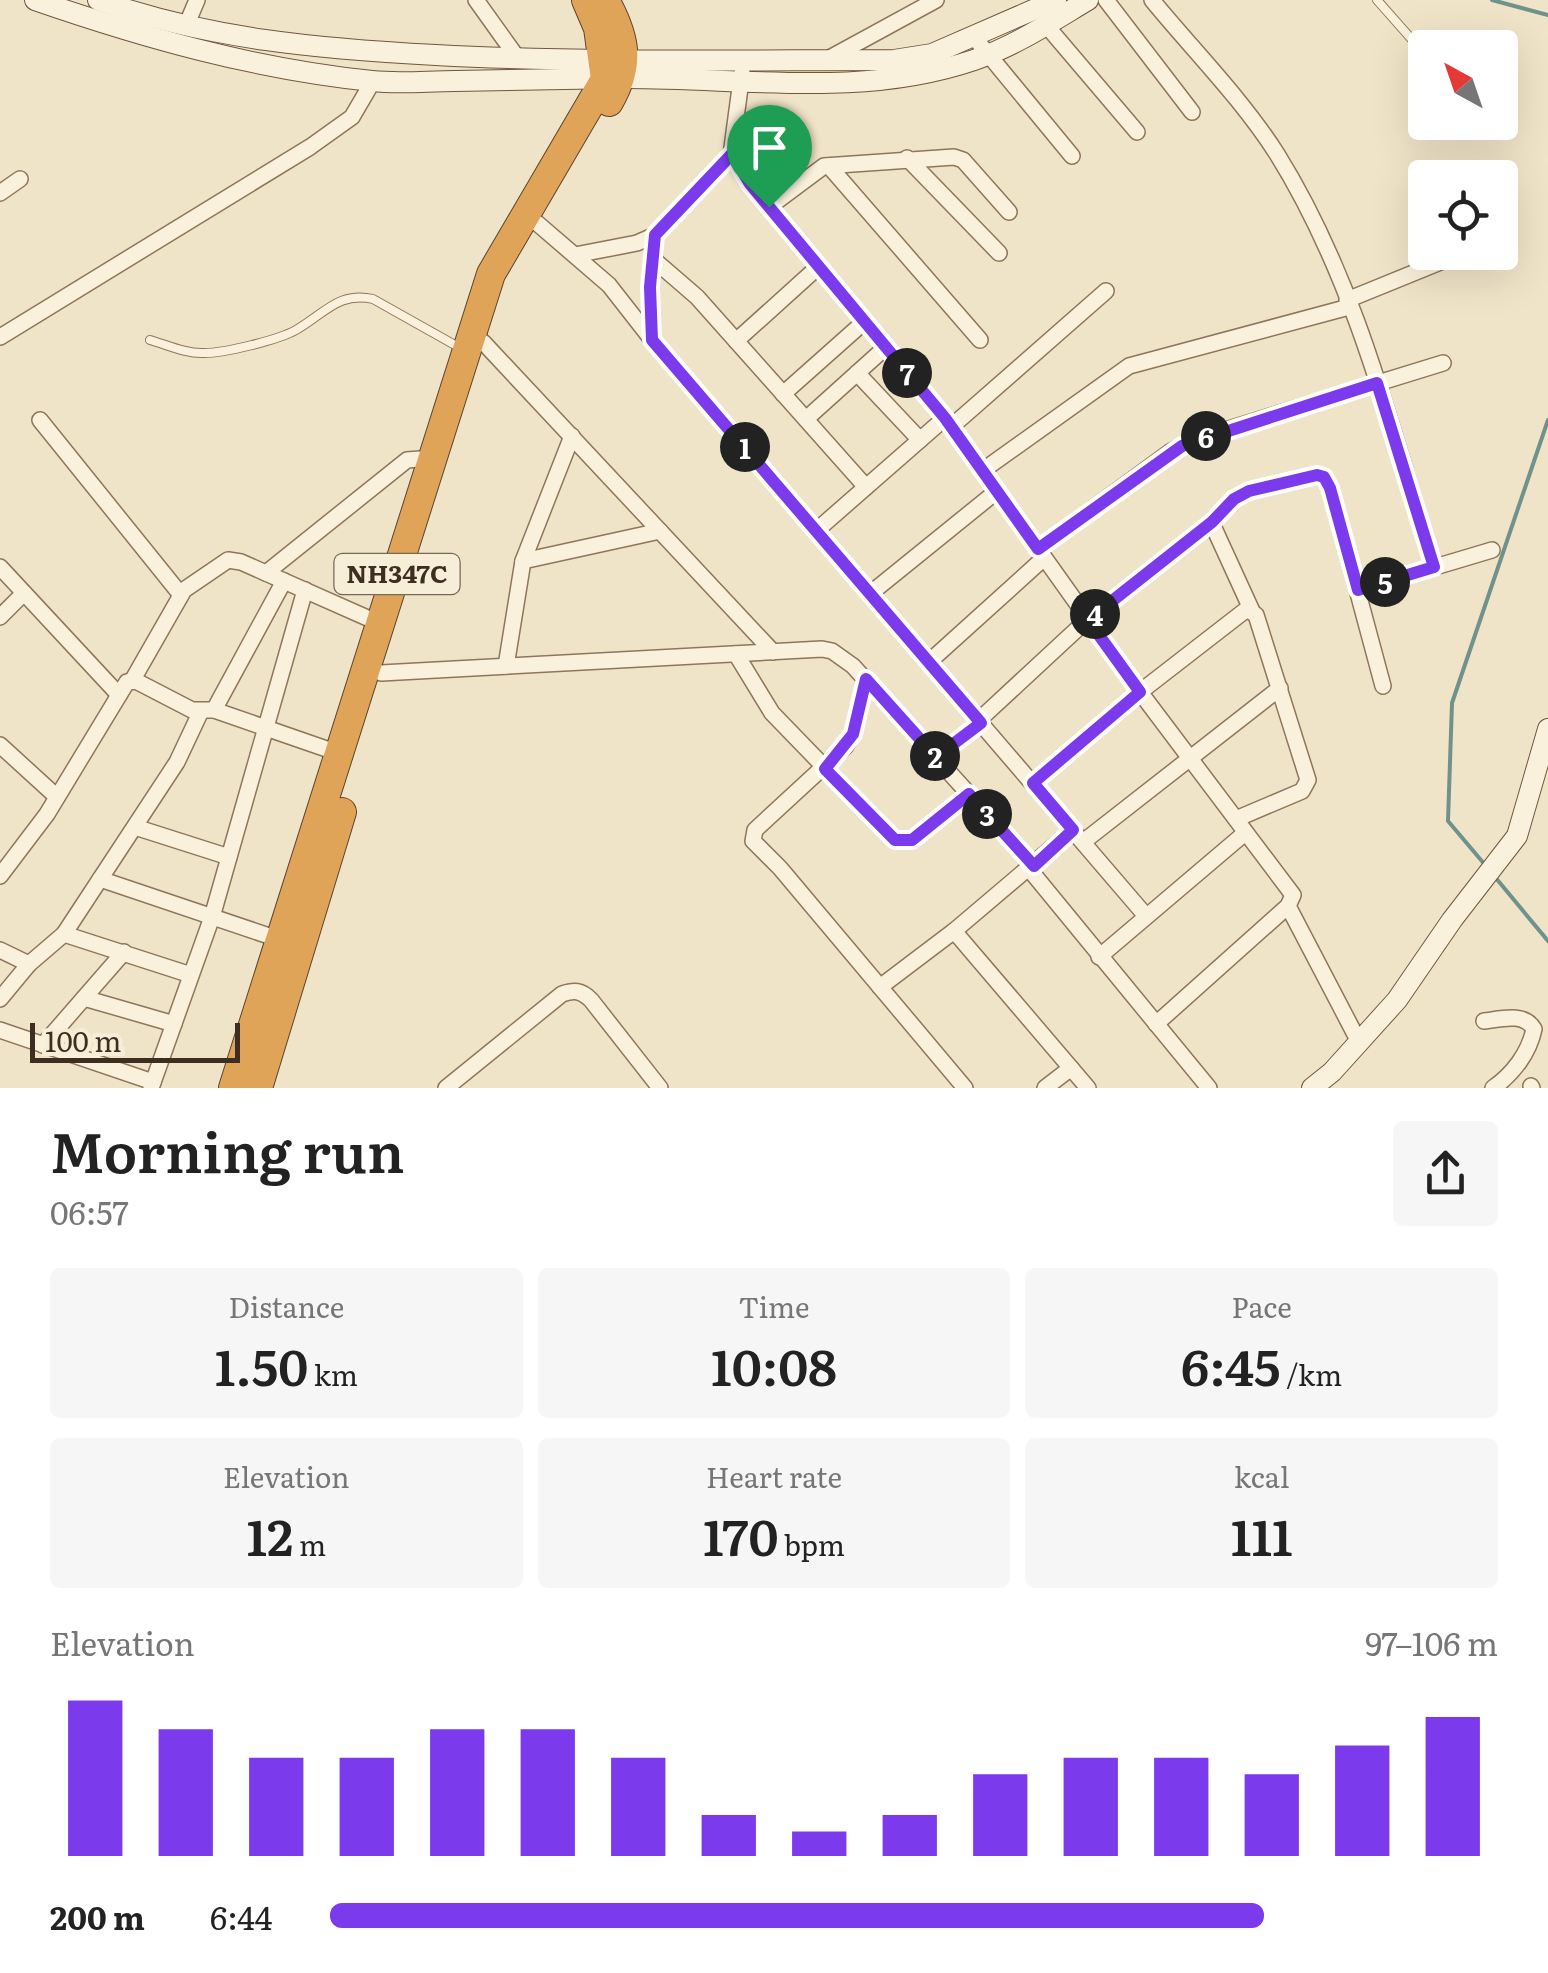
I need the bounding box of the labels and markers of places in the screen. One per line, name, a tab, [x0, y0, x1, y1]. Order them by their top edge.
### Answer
pin	[727, 105, 812, 208]
pin: 7	[882, 348, 932, 398]
pin: 6	[1181, 411, 1231, 461]
pin: 1	[720, 422, 770, 472]
pin: 5	[1360, 557, 1410, 607]
pin: 4	[1070, 589, 1120, 639]
pin: 2	[910, 731, 960, 781]
pin: 3	[962, 789, 1012, 839]

